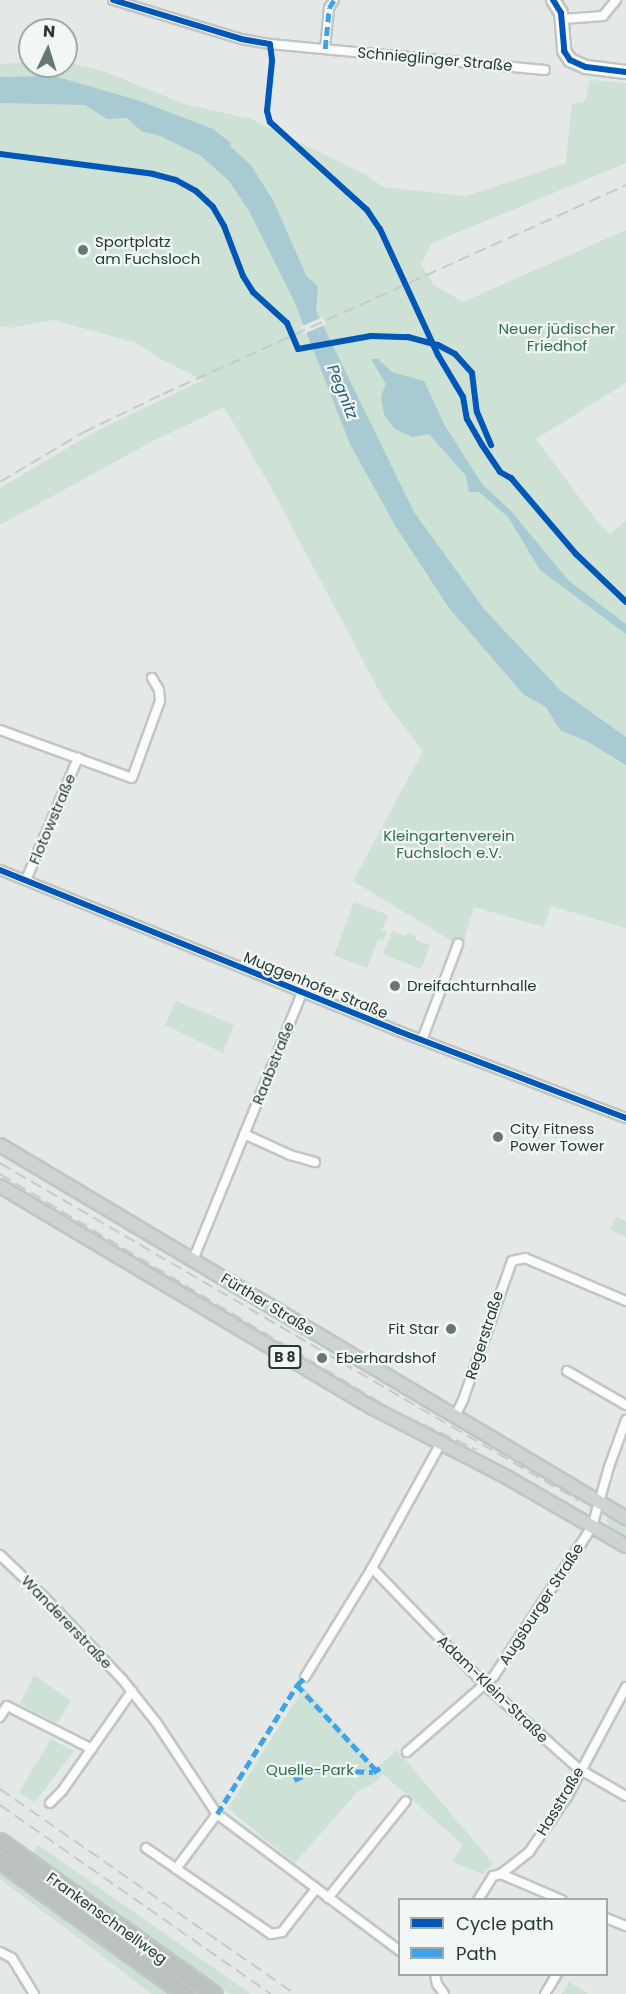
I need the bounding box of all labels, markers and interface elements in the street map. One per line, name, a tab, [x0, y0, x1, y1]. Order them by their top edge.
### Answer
north arrow	[18, 18, 78, 78]
text: N	[42, 20, 56, 43]
street label: Schnieglinger Straße	[357, 43, 513, 75]
place label: Sportplatz am Fuchsloch	[95, 232, 200, 267]
marker: Sportplatz am Fuchsloch	[76, 243, 90, 257]
park label: Neuer jüdischer Friedhof	[499, 319, 615, 354]
water label: Pegnitz	[322, 362, 362, 422]
street label: Flotowstraße	[25, 771, 79, 867]
park label: Kleingartenverein Fuchsloch e.V.	[383, 826, 515, 861]
street label: Muggenhofer Straße	[241, 948, 391, 1022]
place label: Dreifachturnhalle	[407, 977, 537, 995]
marker: Dreifachturnhalle	[388, 979, 402, 993]
street label: Raabstraße	[248, 1019, 298, 1107]
place label: City Fitness Power Tower	[510, 1119, 604, 1154]
marker: City Fitness Power Tower	[491, 1130, 505, 1144]
street label: Fürther Straße	[218, 1269, 318, 1339]
street label: Regerstraße	[461, 1288, 507, 1382]
place label: Fit Star	[388, 1320, 439, 1338]
marker: Fit Star	[444, 1322, 458, 1336]
road number: B 8	[267, 1346, 303, 1368]
marker: Eberhardshof	[313, 1349, 331, 1367]
place label: Eberhardshof	[336, 1349, 436, 1367]
street label: Augsburger Straße	[495, 1540, 587, 1668]
street label: Wandererstraße	[18, 1572, 116, 1672]
street label: Adam-Klein-Straße	[434, 1631, 552, 1747]
park label: Quelle-Park	[266, 1761, 354, 1779]
street label: Hasstraße	[532, 1763, 588, 1839]
street label: Frankenschnellweg	[43, 1868, 171, 1968]
legend	[398, 1898, 608, 1976]
text: Cycle path	[456, 1911, 554, 1936]
text: Path	[456, 1941, 497, 1966]

